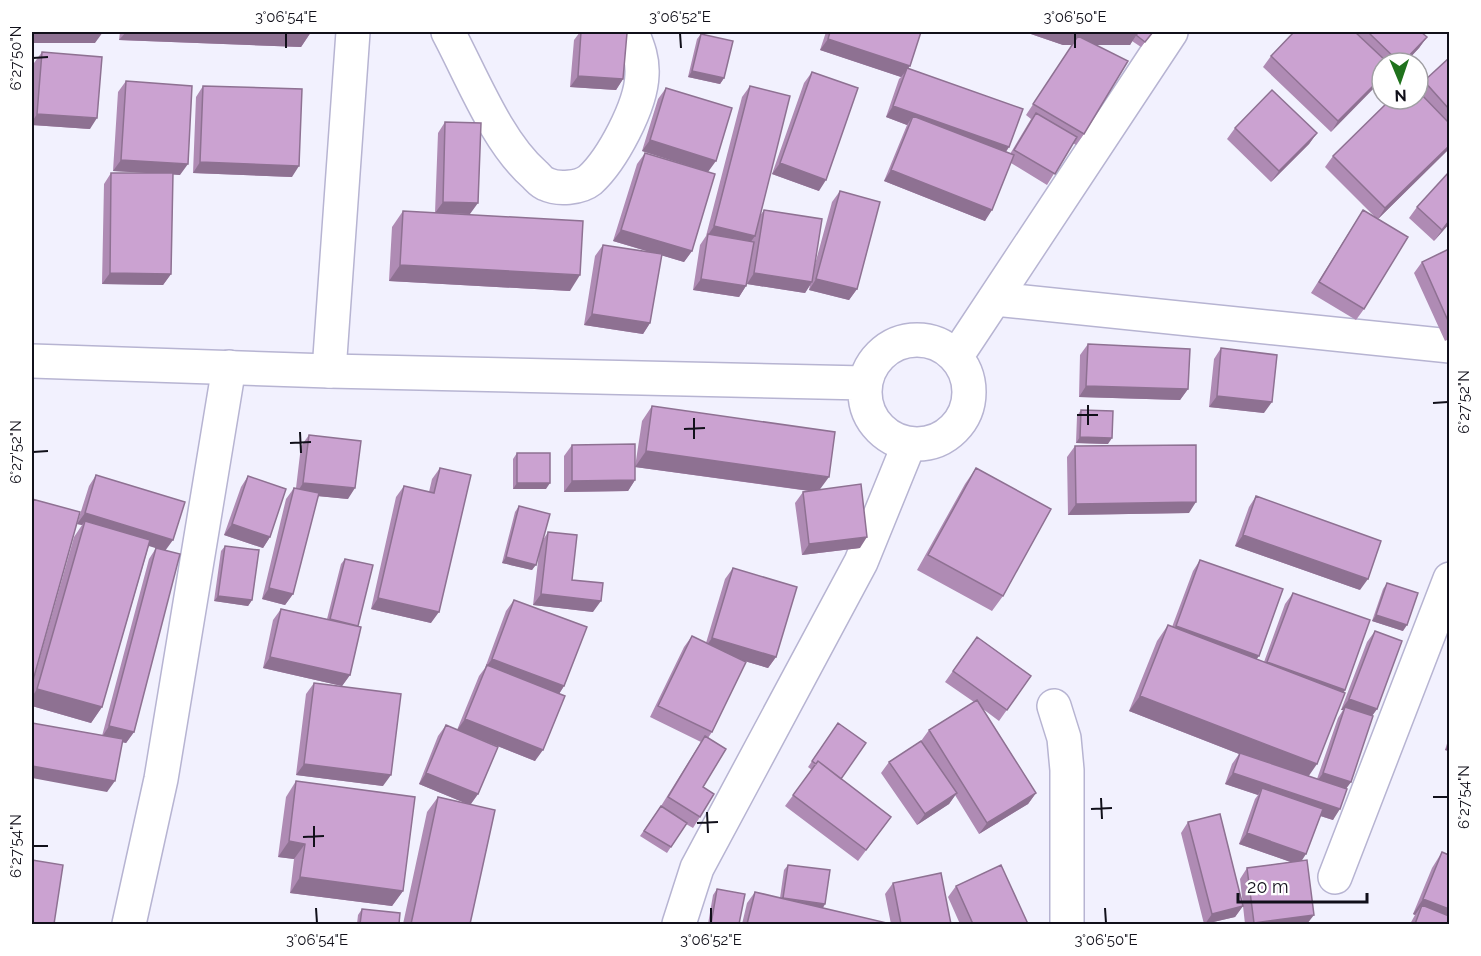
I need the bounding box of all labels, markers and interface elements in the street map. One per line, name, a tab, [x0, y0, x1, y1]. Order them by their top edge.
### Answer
text: 3°06'54"E	[255, 8, 317, 26]
text: 3°06'52"E	[649, 8, 711, 26]
text: 3°06'50"E	[1043, 8, 1107, 26]
text: 6°27'50"N	[7, 26, 25, 90]
north arrow	[1370, 51, 1430, 111]
text: N	[1394, 86, 1407, 105]
text: 6°27'52"N	[1455, 370, 1473, 434]
text: 6°27'52"N	[7, 420, 25, 484]
text: 6°27'54"N	[1455, 765, 1473, 829]
text: 6°27'54"N	[7, 814, 25, 878]
scale bar	[1238, 866, 1367, 904]
text: 20 m	[1247, 876, 1289, 897]
text: 3°06'54"E	[286, 931, 348, 949]
text: 3°06'52"E	[680, 931, 742, 949]
text: 3°06'50"E	[1074, 931, 1138, 949]

